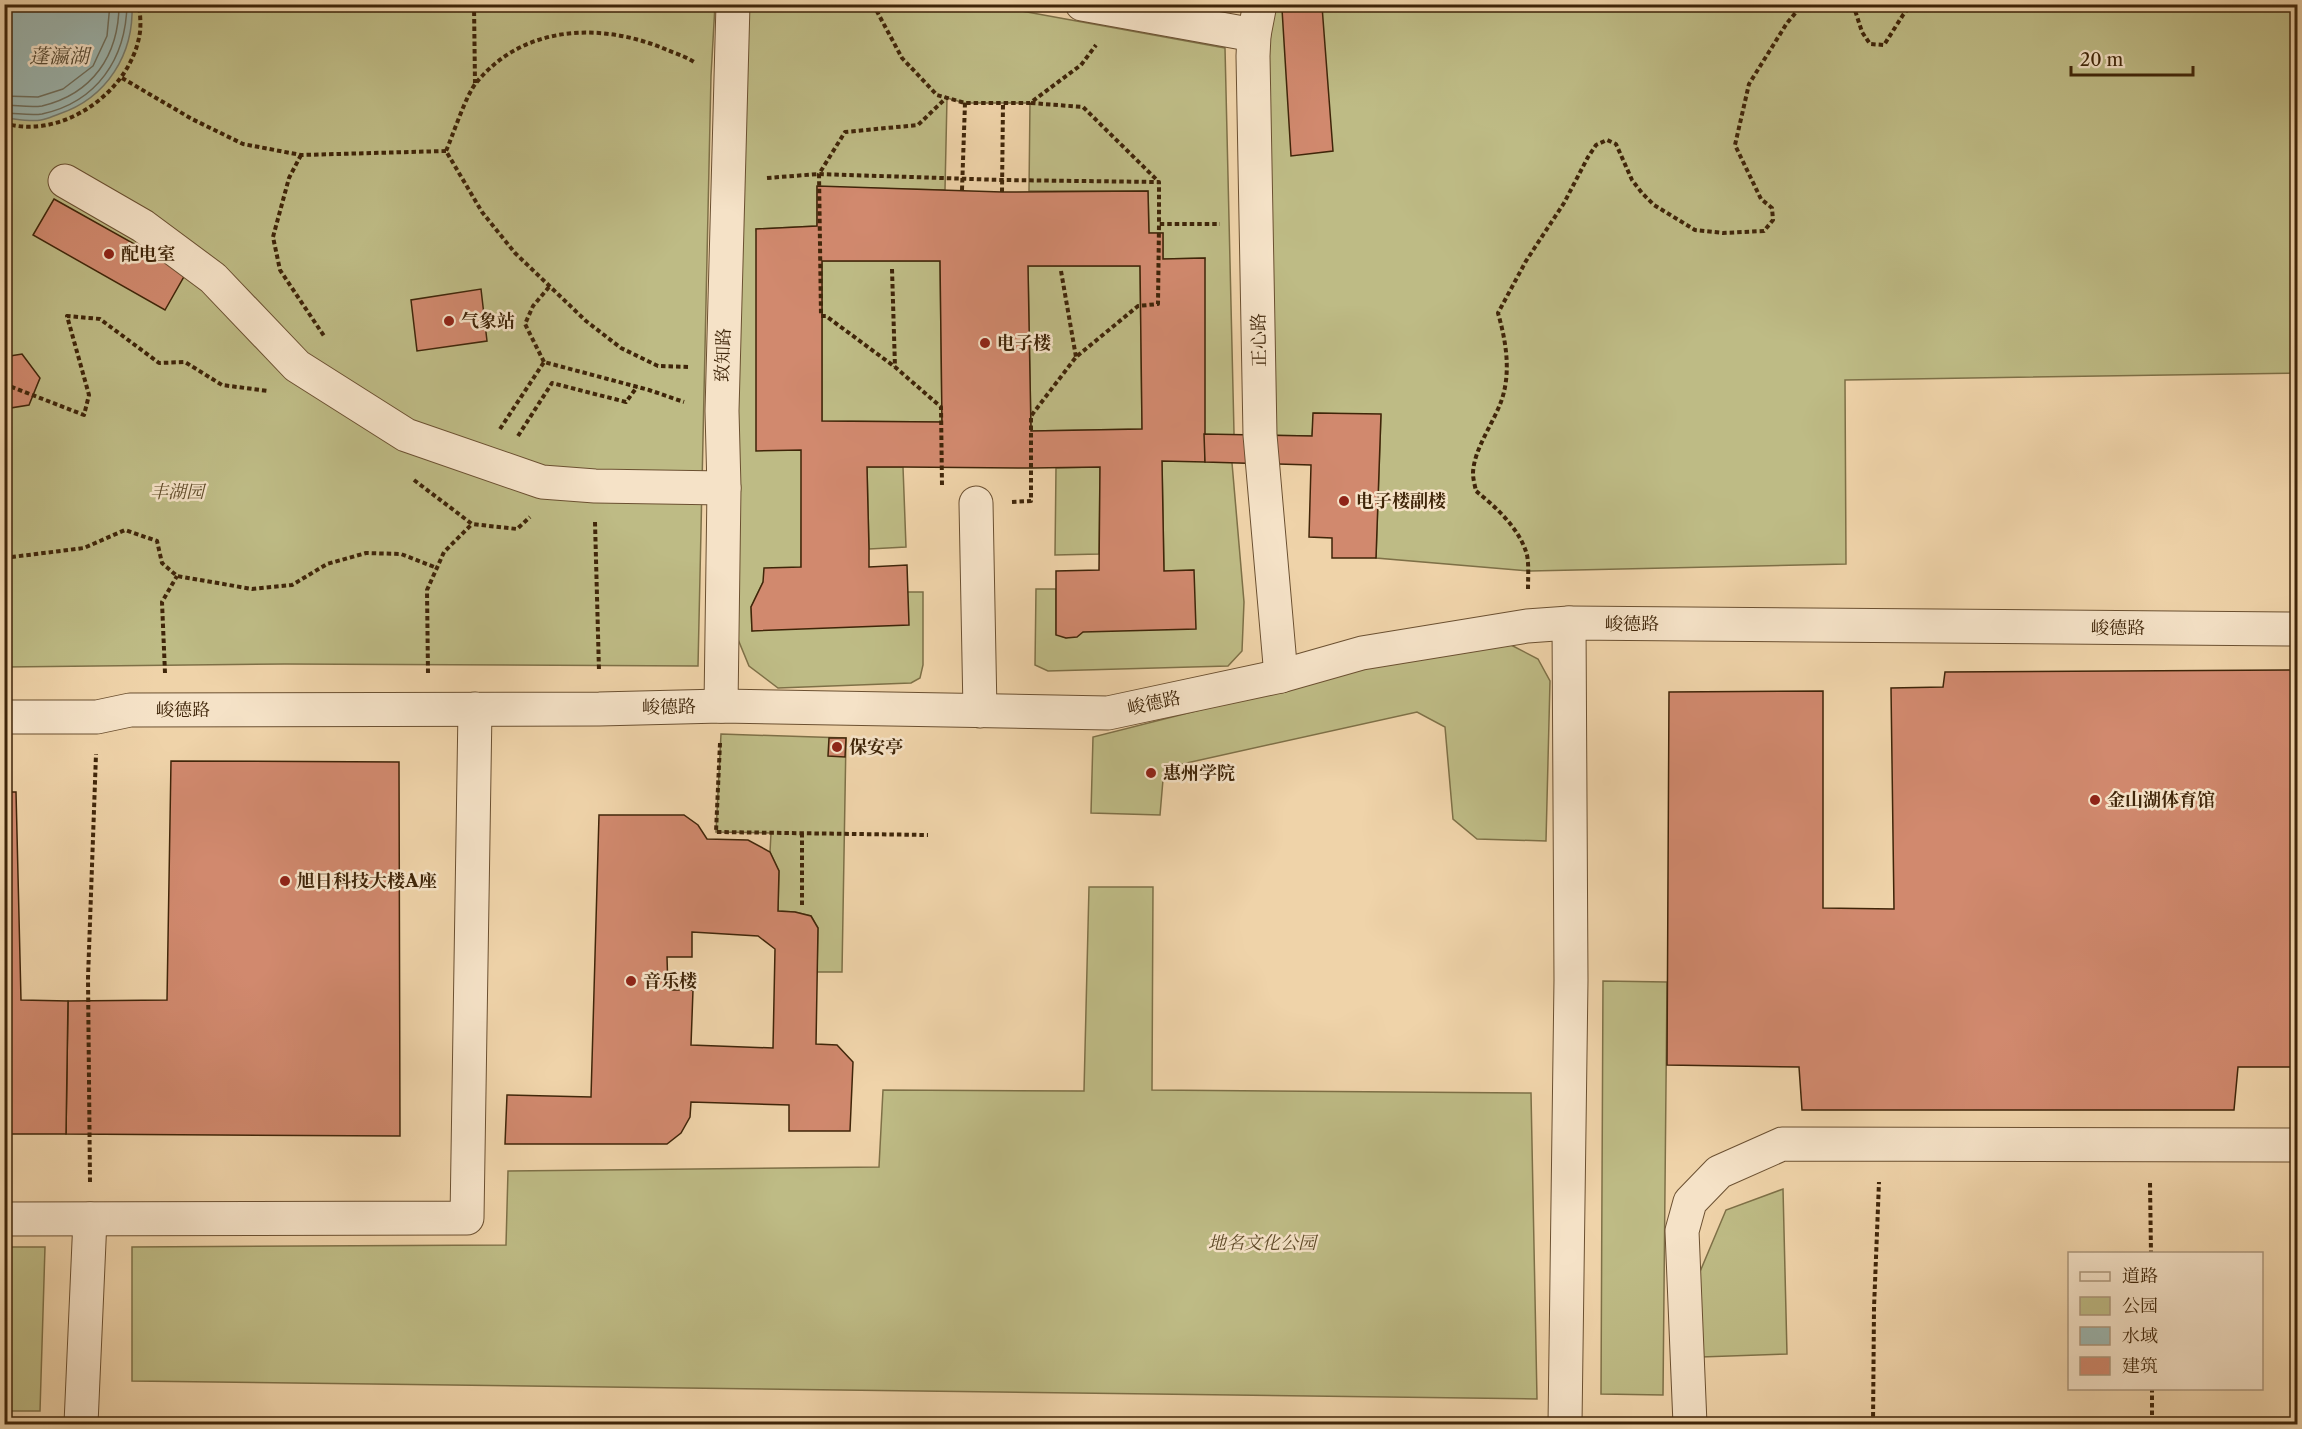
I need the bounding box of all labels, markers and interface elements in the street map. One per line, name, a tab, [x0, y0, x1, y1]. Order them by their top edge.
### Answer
scale bar	[2071, 39, 2192, 77]
water label: 蓬瀛湖	[29, 44, 92, 68]
text: 20 m	[2080, 49, 2124, 71]
place label: 配电室	[121, 243, 175, 265]
marker: 配电室	[102, 247, 116, 261]
place label: 气象站	[461, 310, 515, 332]
street label: 正心路	[1248, 313, 1270, 367]
marker: 气象站	[442, 314, 456, 328]
street label: 致知路	[711, 328, 735, 382]
place label: 电子楼	[997, 332, 1051, 354]
marker: 电子楼	[978, 336, 992, 350]
park label: 丰湖园	[150, 481, 207, 503]
place label: 电子楼副楼	[1356, 490, 1446, 512]
marker: 电子楼副楼	[1337, 494, 1351, 508]
street label: 峻德路	[1605, 613, 1659, 635]
street label: 峻德路	[2091, 617, 2145, 639]
street label: 峻德路	[1125, 687, 1183, 719]
street label: 峻德路	[642, 696, 696, 718]
street label: 峻德路	[156, 699, 210, 721]
place label: 保安亭	[849, 736, 903, 758]
marker: 保安亭	[830, 740, 844, 754]
place label: 惠州学院	[1163, 762, 1235, 784]
marker: 惠州学院	[1144, 766, 1158, 780]
place label: 金山湖体育馆	[2107, 789, 2215, 811]
marker: 金山湖体育馆	[2088, 793, 2102, 807]
place label: 旭日科技大楼A座	[297, 870, 437, 892]
marker: 旭日科技大楼A座	[278, 874, 292, 888]
place label: 音乐楼	[643, 970, 697, 992]
marker: 音乐楼	[624, 974, 638, 988]
park label: 地名文化公园	[1208, 1232, 1319, 1254]
legend	[2068, 1252, 2263, 1390]
text: 道路	[2122, 1265, 2158, 1287]
text: 公园	[2122, 1295, 2158, 1317]
text: 水域	[2122, 1325, 2158, 1347]
text: 建筑	[2122, 1355, 2158, 1377]

